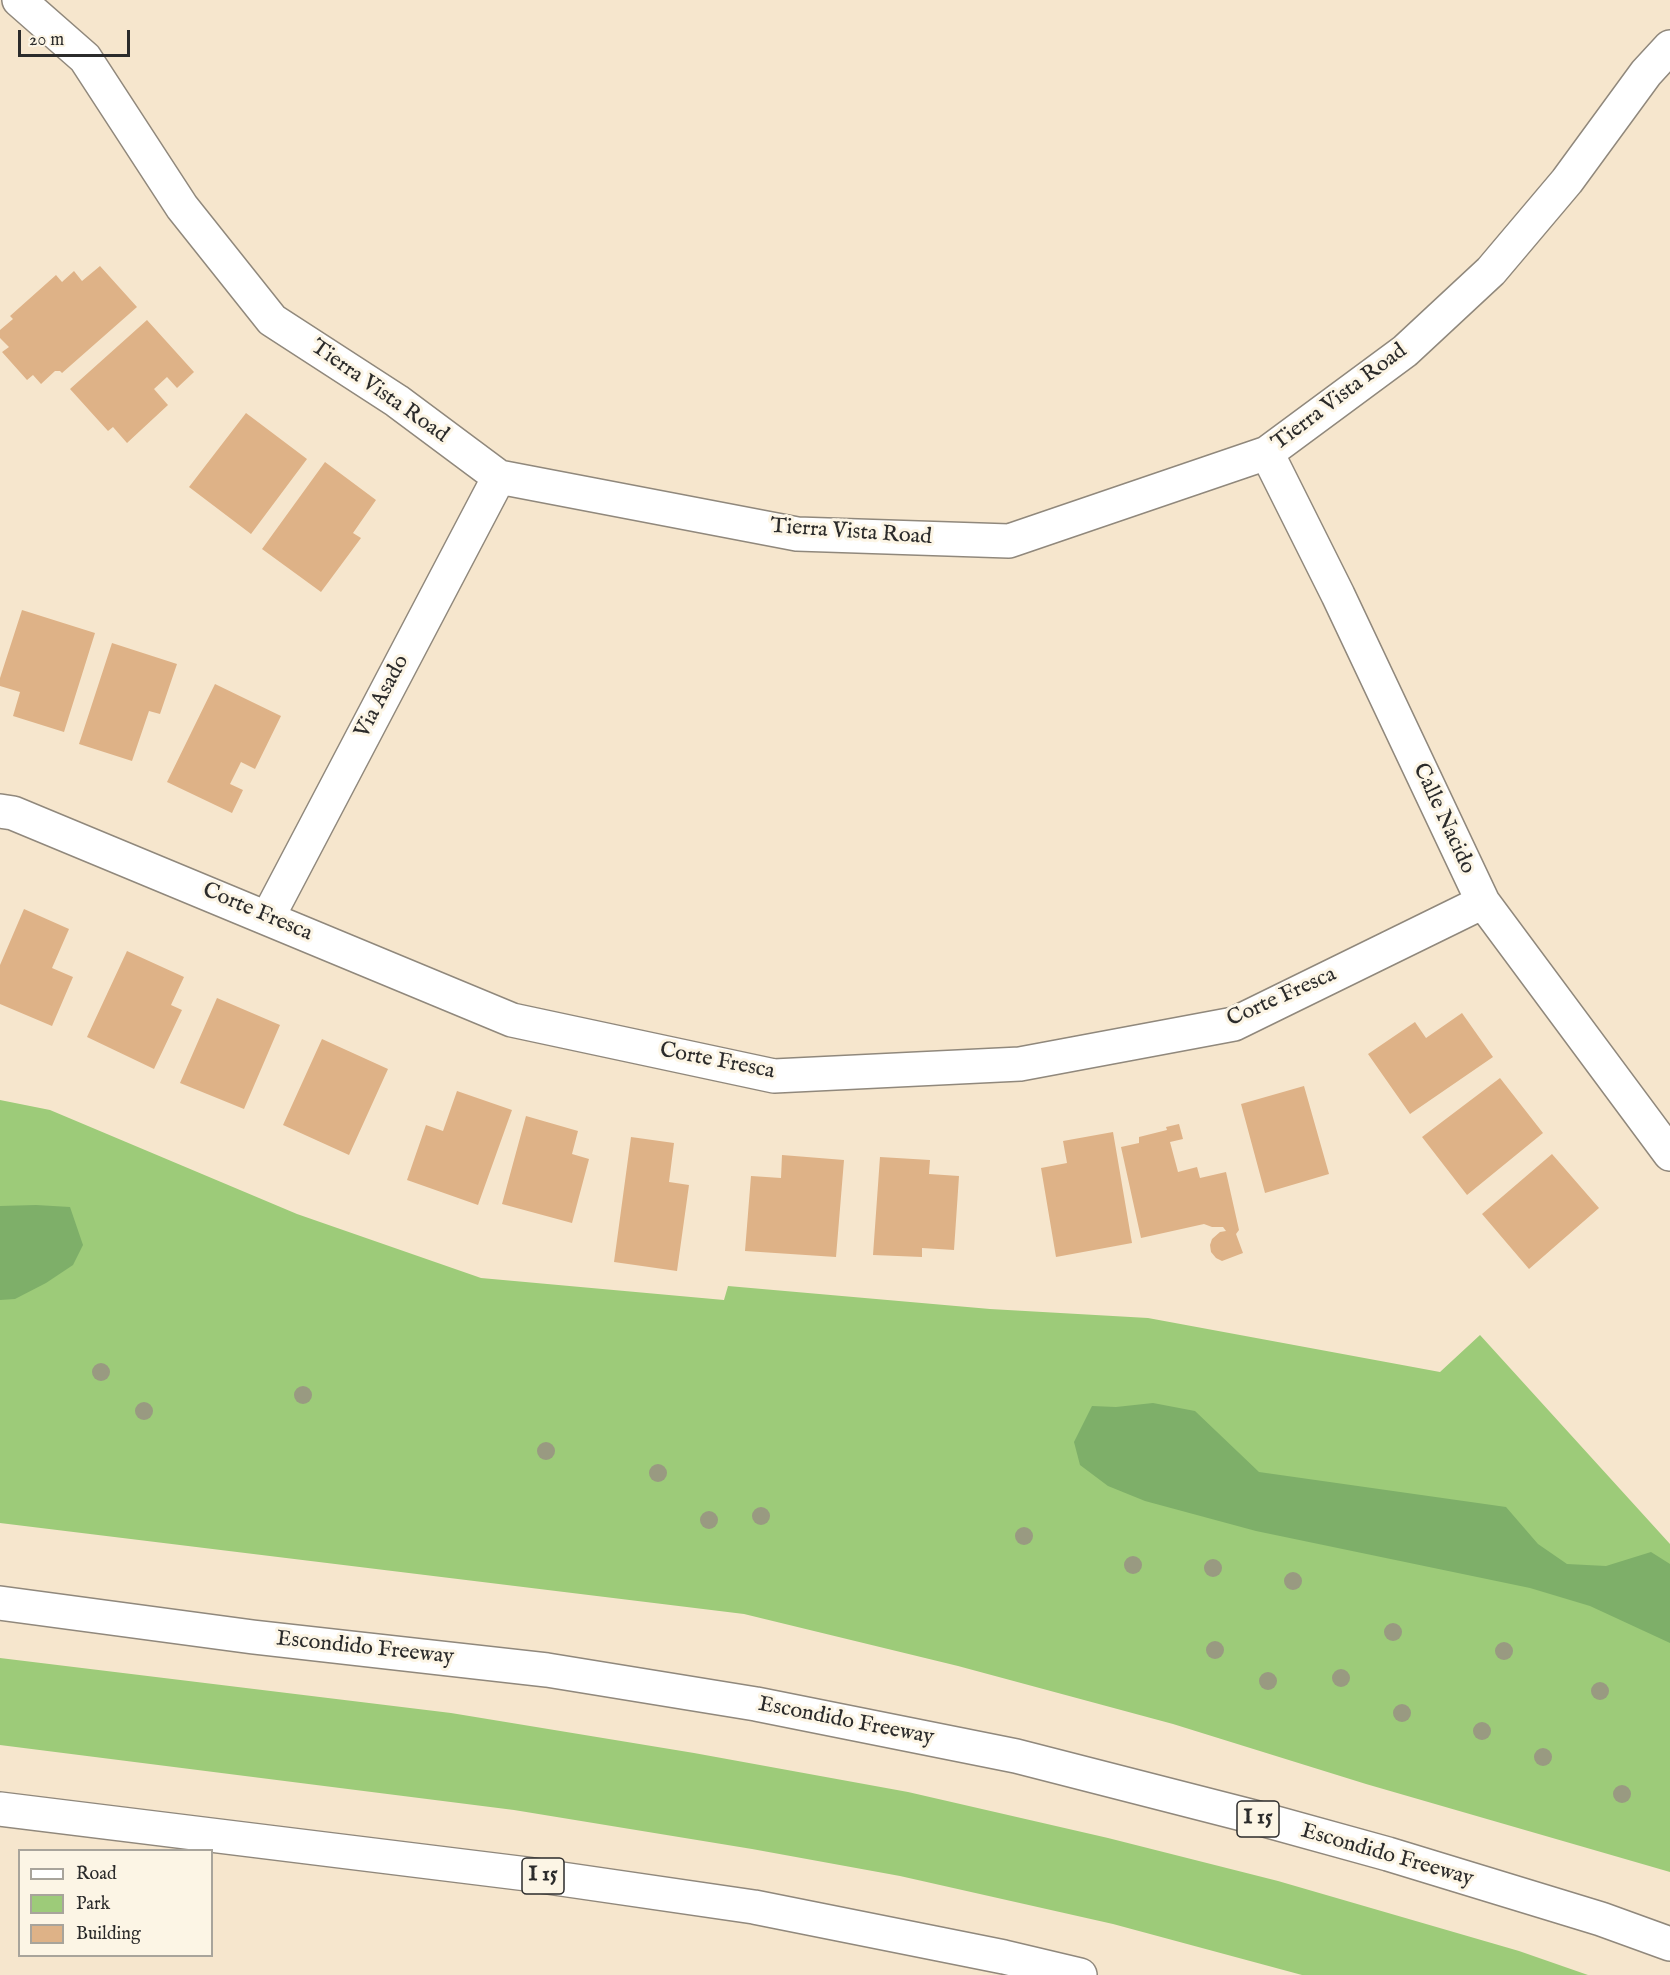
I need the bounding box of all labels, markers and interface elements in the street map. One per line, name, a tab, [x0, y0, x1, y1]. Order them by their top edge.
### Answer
scale bar	[21, 18, 134, 56]
text: 20 m	[29, 29, 64, 52]
street label: Tierra Vista Road	[305, 335, 453, 449]
street label: Tierra Vista Road	[1267, 339, 1413, 457]
street label: Tierra Vista Road	[769, 514, 933, 552]
street label: Via Asado	[350, 651, 416, 743]
street label: Calle Nacido	[1406, 760, 1480, 878]
street label: Corte Fresca	[198, 878, 316, 948]
street label: Corte Fresca	[1223, 962, 1341, 1034]
street label: Corte Fresca	[657, 1038, 777, 1086]
street label: Escondido Freeway	[275, 1627, 455, 1671]
street label: Escondido Freeway	[756, 1692, 936, 1752]
road number: I 15	[1237, 1801, 1279, 1837]
street label: Escondido Freeway	[1298, 1819, 1476, 1893]
legend	[18, 1849, 213, 1957]
road number: I 15	[522, 1858, 564, 1894]
text: Road	[76, 1863, 117, 1886]
text: Park	[76, 1893, 110, 1916]
text: Building	[76, 1923, 141, 1946]

